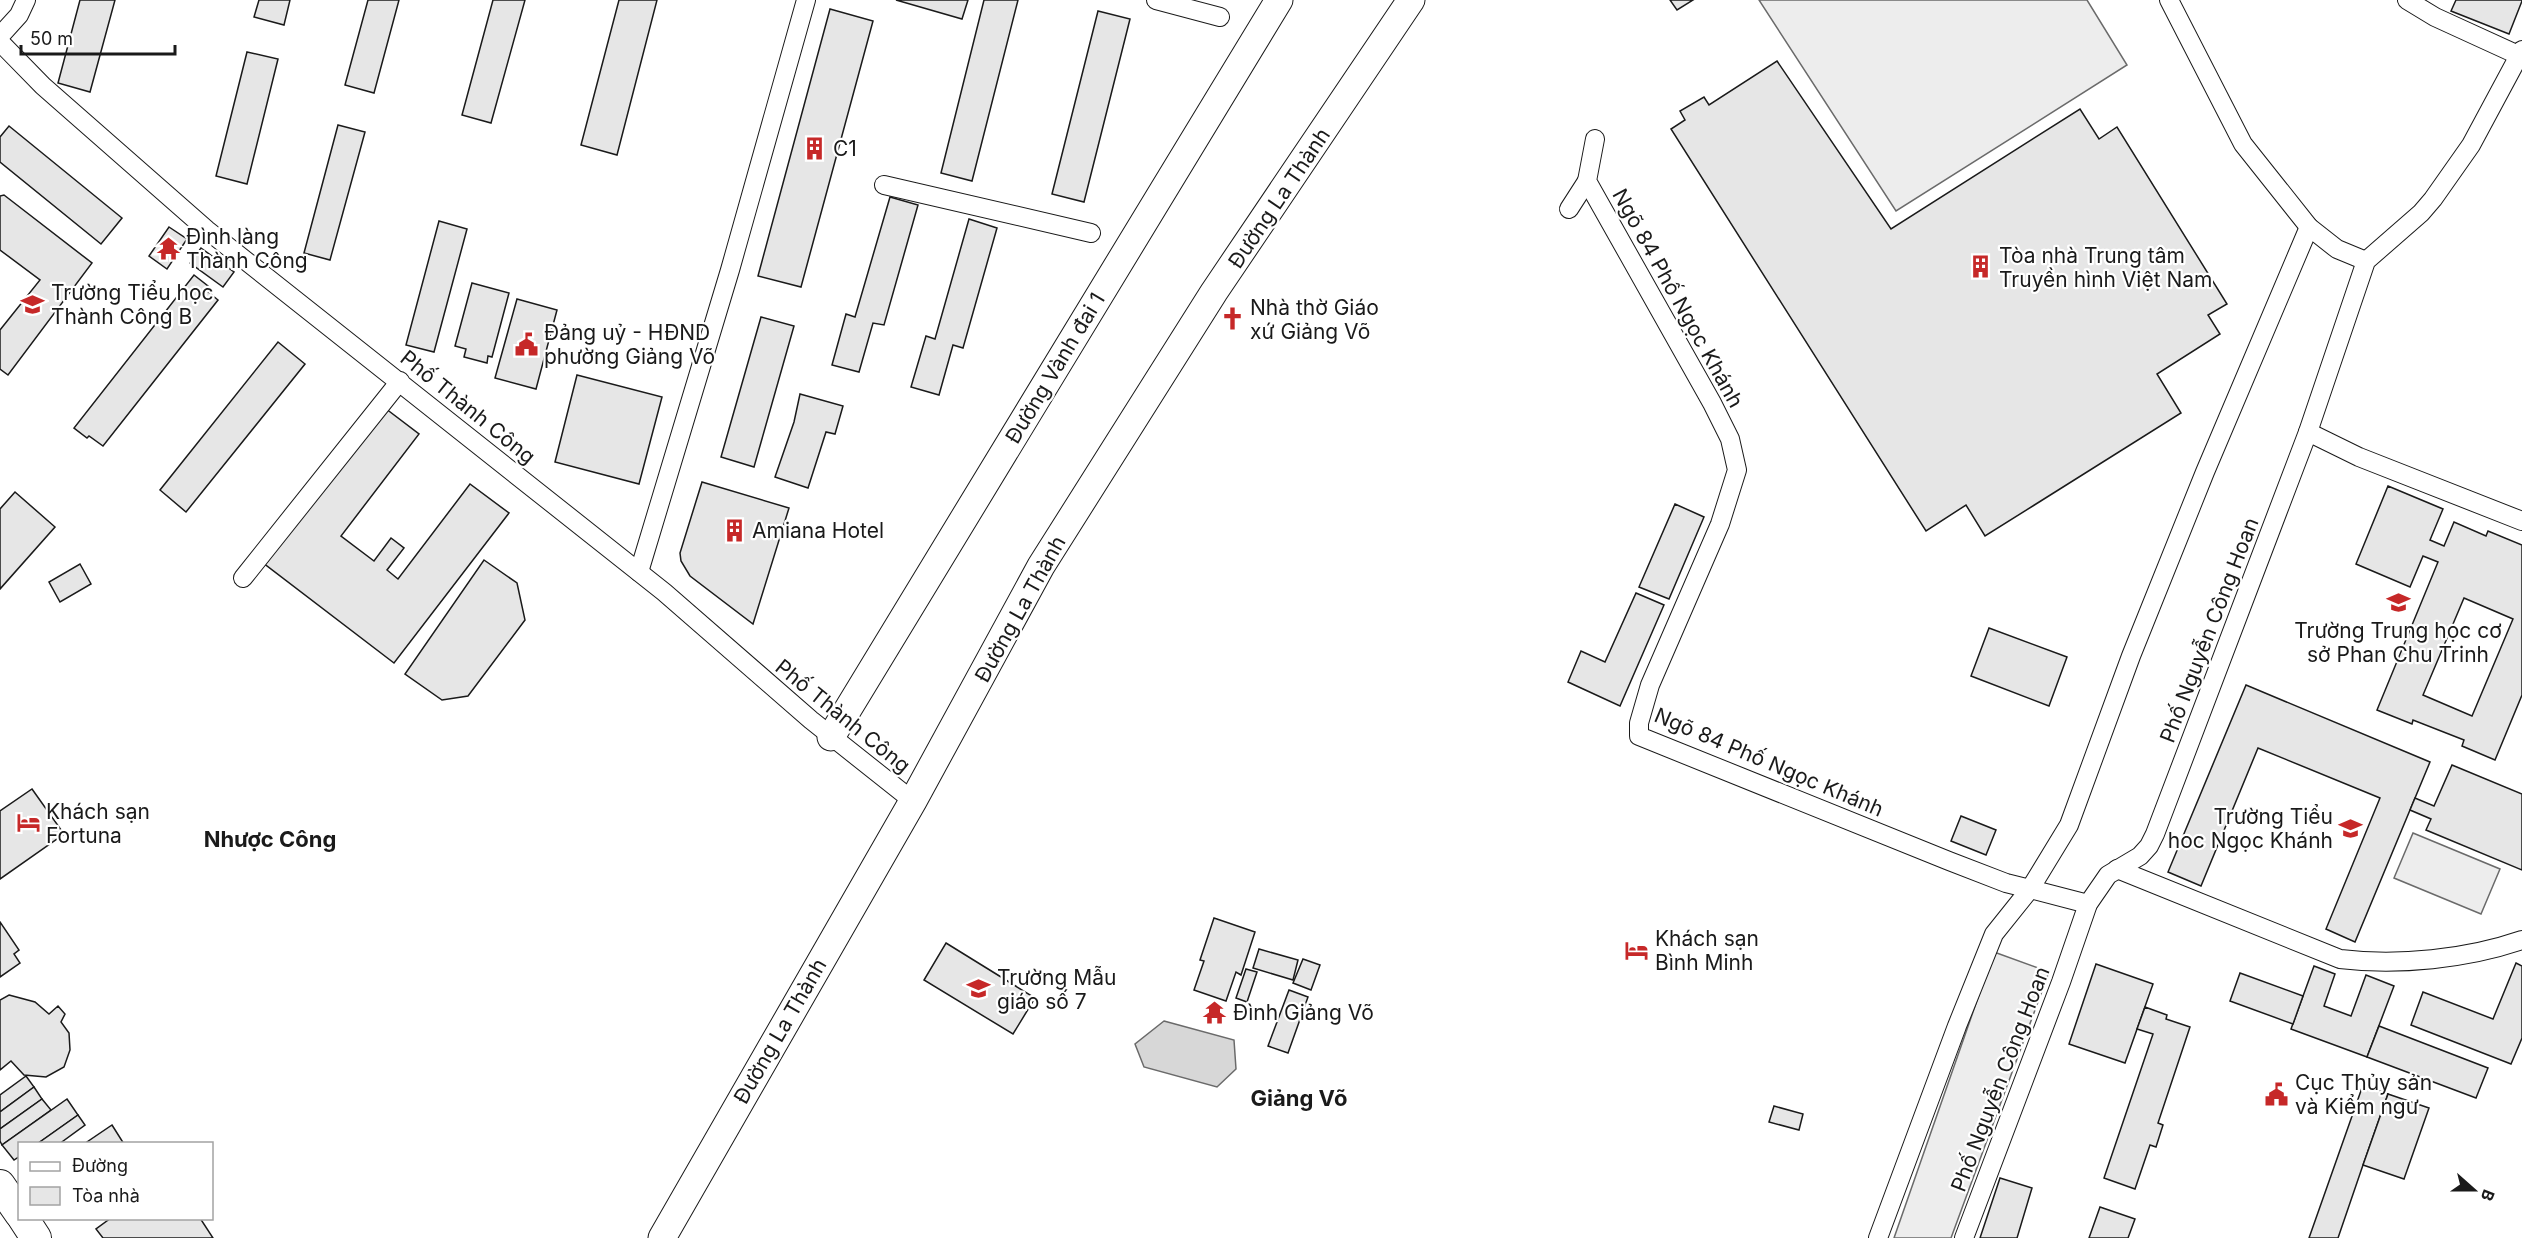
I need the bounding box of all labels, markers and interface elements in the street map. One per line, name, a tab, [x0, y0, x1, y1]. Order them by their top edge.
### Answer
scale bar	[21, 18, 176, 56]
text: 50 m	[30, 28, 73, 49]
street label: Đường La Thành	[1223, 123, 1335, 273]
building icon: C1	[802, 135, 828, 161]
place label: C1	[833, 136, 857, 161]
street label: Ngõ 84 Phố Ngọc Khánh	[1607, 184, 1749, 412]
place label: Đình làng Thành Công	[186, 224, 308, 273]
temple icon: Đình làng Thành Công	[155, 235, 181, 261]
place label: Tòa nhà Trung tâm Truyền hình Việt Nam	[1999, 243, 2212, 292]
building icon: Tòa nhà Trung tâm Truyền hình Việt Nam	[1968, 254, 1994, 280]
place label: Trường Tiểu học Thành Công B	[51, 280, 214, 329]
street label: Đường Vành đai 1	[1000, 288, 1110, 448]
school or university icon: Trường Tiểu học Thành Công B	[20, 291, 46, 317]
place label: Nhà thờ Giáo xứ Giảng Võ	[1250, 295, 1379, 344]
church icon: Nhà thờ Giáo xứ Giảng Võ	[1219, 306, 1245, 332]
place label: Đảng uỷ - HĐND phường Giảng Võ	[544, 320, 715, 369]
public building icon: Đảng uỷ - HĐND phường Giảng Võ	[513, 331, 539, 357]
street label: Phố Thành Công	[396, 345, 540, 469]
street label: Phố Nguyễn Công Hoan	[2154, 514, 2264, 746]
building icon: Amiana Hotel	[721, 517, 747, 543]
place label: Amiana Hotel	[752, 518, 884, 543]
street label: Đường La Thành	[969, 532, 1071, 686]
school or university icon: Trường Trung học cơ sở Phan Chu Trinh	[2385, 589, 2411, 615]
place label: Trường Trung học cơ sở Phan Chu Trinh	[2294, 618, 2502, 667]
street label: Phố Thành Công	[771, 654, 915, 778]
street label: Ngõ 84 Phố Ngọc Khánh	[1651, 702, 1887, 822]
place label: Khách sạn Fortuna	[46, 799, 150, 848]
place label: Trường Tiểu hoc Ngọc Khánh	[2168, 804, 2333, 853]
hotel icon: Khách sạn Fortuna	[15, 810, 41, 836]
school or university icon: Trường Tiểu hoc Ngọc Khánh	[2338, 815, 2364, 841]
district label: Nhược Công	[204, 826, 336, 852]
place label: Khách sạn Bình Minh	[1655, 926, 1759, 975]
hotel icon: Khách sạn Bình Minh	[1624, 937, 1650, 963]
street label: Đường La Thành	[728, 954, 832, 1108]
street label: Phố Nguyễn Công Hoan	[1945, 963, 2055, 1195]
place label: Trường Mẫu giáo số 7	[997, 965, 1116, 1014]
school or university icon: Trường Mẫu giáo số 7	[966, 976, 992, 1002]
temple icon: Đình Giảng Võ	[1202, 999, 1228, 1025]
place label: Đình Giảng Võ	[1233, 1000, 1374, 1025]
place label: Cục Thủy sản và Kiểm ngư	[2295, 1070, 2432, 1119]
public building icon: Cục Thủy sản và Kiểm ngư	[2264, 1081, 2290, 1107]
district label: Giảng Võ	[1251, 1085, 1347, 1111]
legend	[18, 1142, 213, 1220]
text: Đường	[72, 1155, 128, 1176]
north arrow	[2444, 1160, 2504, 1220]
text: Tòa nhà	[72, 1185, 140, 1206]
text: B	[2477, 1187, 2499, 1204]

